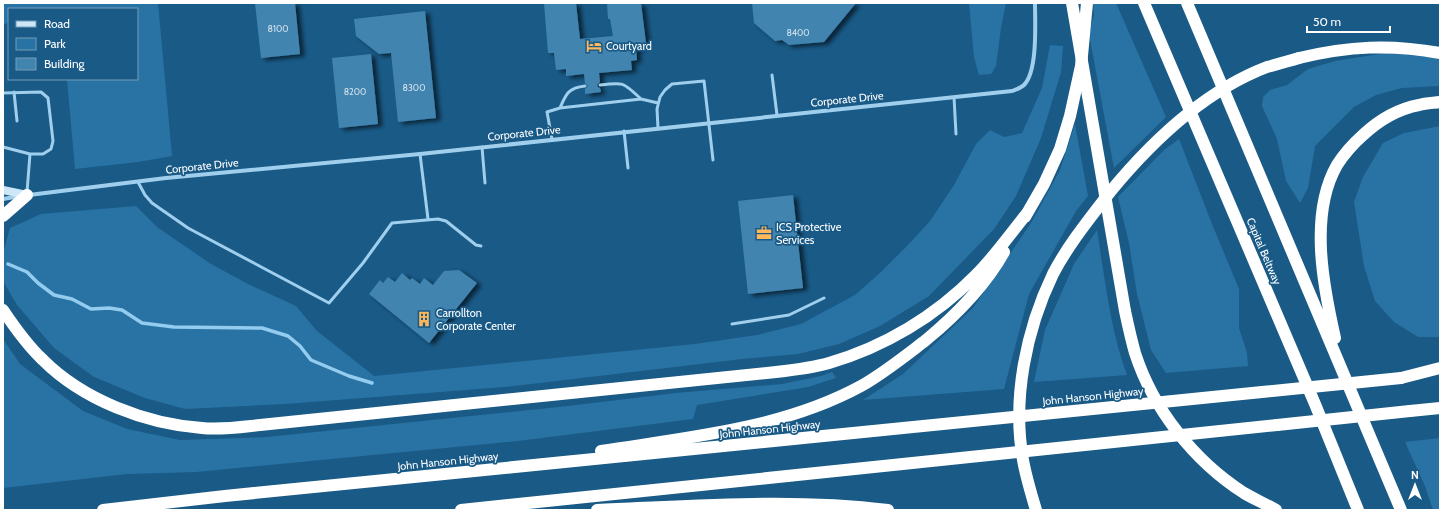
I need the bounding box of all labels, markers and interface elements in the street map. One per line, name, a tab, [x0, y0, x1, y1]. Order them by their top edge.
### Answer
legend	[8, 8, 138, 80]
scale bar	[1307, 8, 1390, 34]
text: 50 m	[1313, 14, 1341, 29]
text: Road	[44, 16, 70, 31]
house number: 8100	[268, 23, 288, 34]
house number: 8400	[786, 27, 810, 38]
text: Park	[44, 36, 66, 51]
hotel icon: Courtyard	[585, 37, 603, 55]
place label: Courtyard	[606, 39, 652, 53]
text: Building	[44, 56, 86, 71]
house number: 8300	[403, 82, 425, 93]
house number: 8200	[344, 86, 366, 97]
street label: Corporate Drive	[810, 88, 885, 110]
street label: Corporate Drive	[487, 122, 562, 144]
street label: Corporate Drive	[165, 155, 240, 177]
street label: Capital Beltway	[1244, 215, 1285, 287]
place label: ICS Protective Services	[776, 220, 842, 247]
office icon: ICS Protective Services	[755, 224, 773, 242]
place label: Carrollton Corporate Center	[436, 306, 516, 333]
building icon: Carrollton Corporate Center	[415, 310, 433, 328]
street label: John Hanson Highway	[1041, 384, 1145, 408]
street label: John Hanson Highway	[718, 417, 822, 441]
street label: John Hanson Highway	[396, 449, 500, 473]
north arrow	[1395, 465, 1435, 505]
text: N	[1411, 468, 1419, 482]

